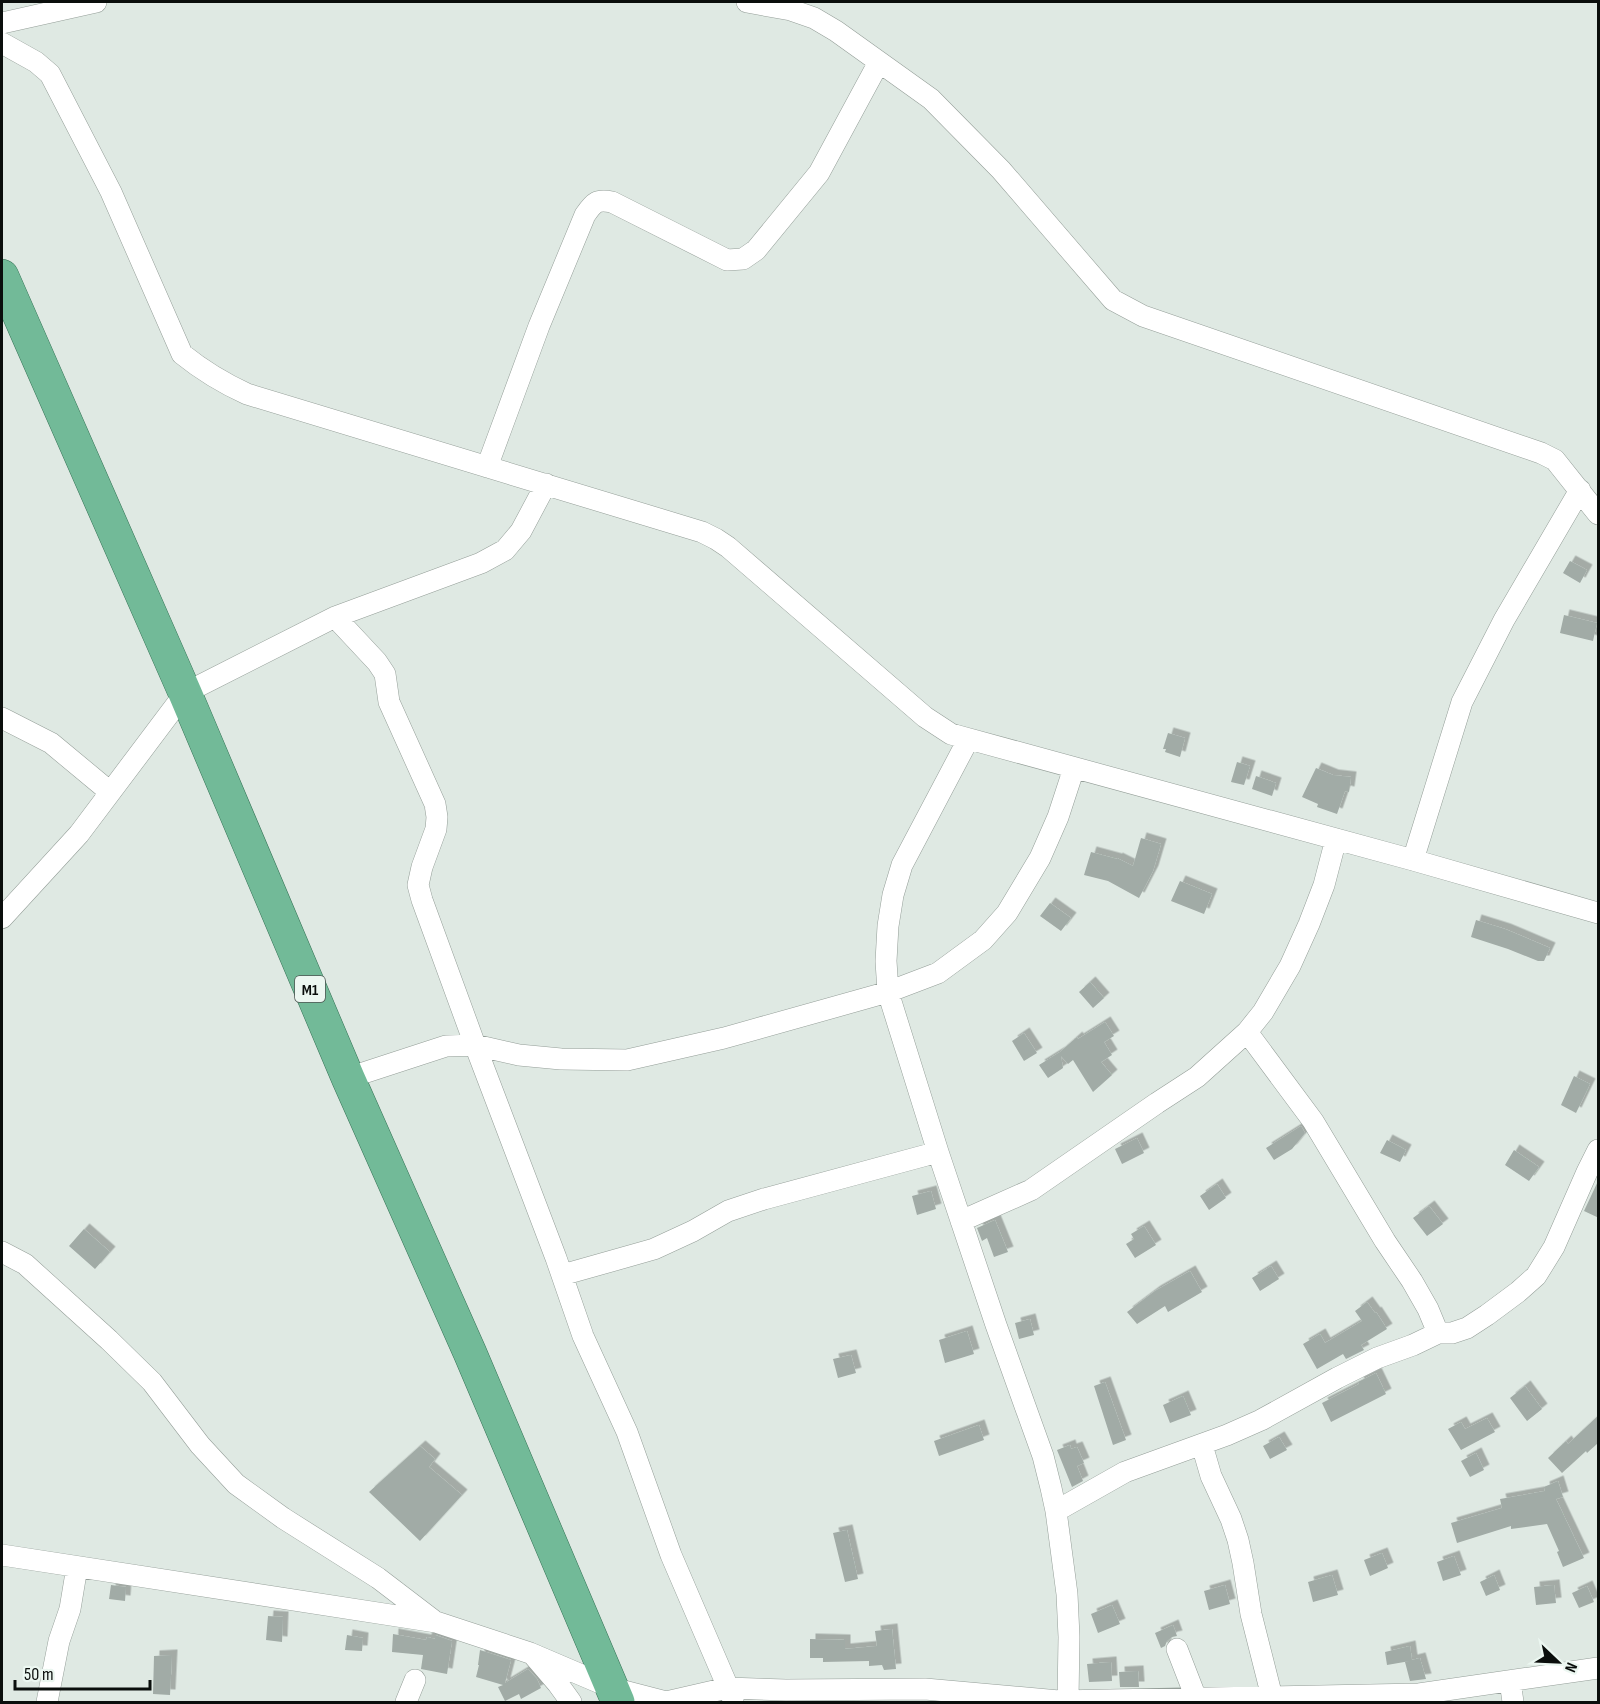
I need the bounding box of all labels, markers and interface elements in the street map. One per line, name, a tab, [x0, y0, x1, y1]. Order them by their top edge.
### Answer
road number: M1	[295, 976, 325, 1002]
north arrow	[1528, 1632, 1588, 1692]
scale bar	[15, 1653, 150, 1691]
text: N	[1560, 1660, 1581, 1675]
text: 50 m	[24, 1664, 54, 1685]

